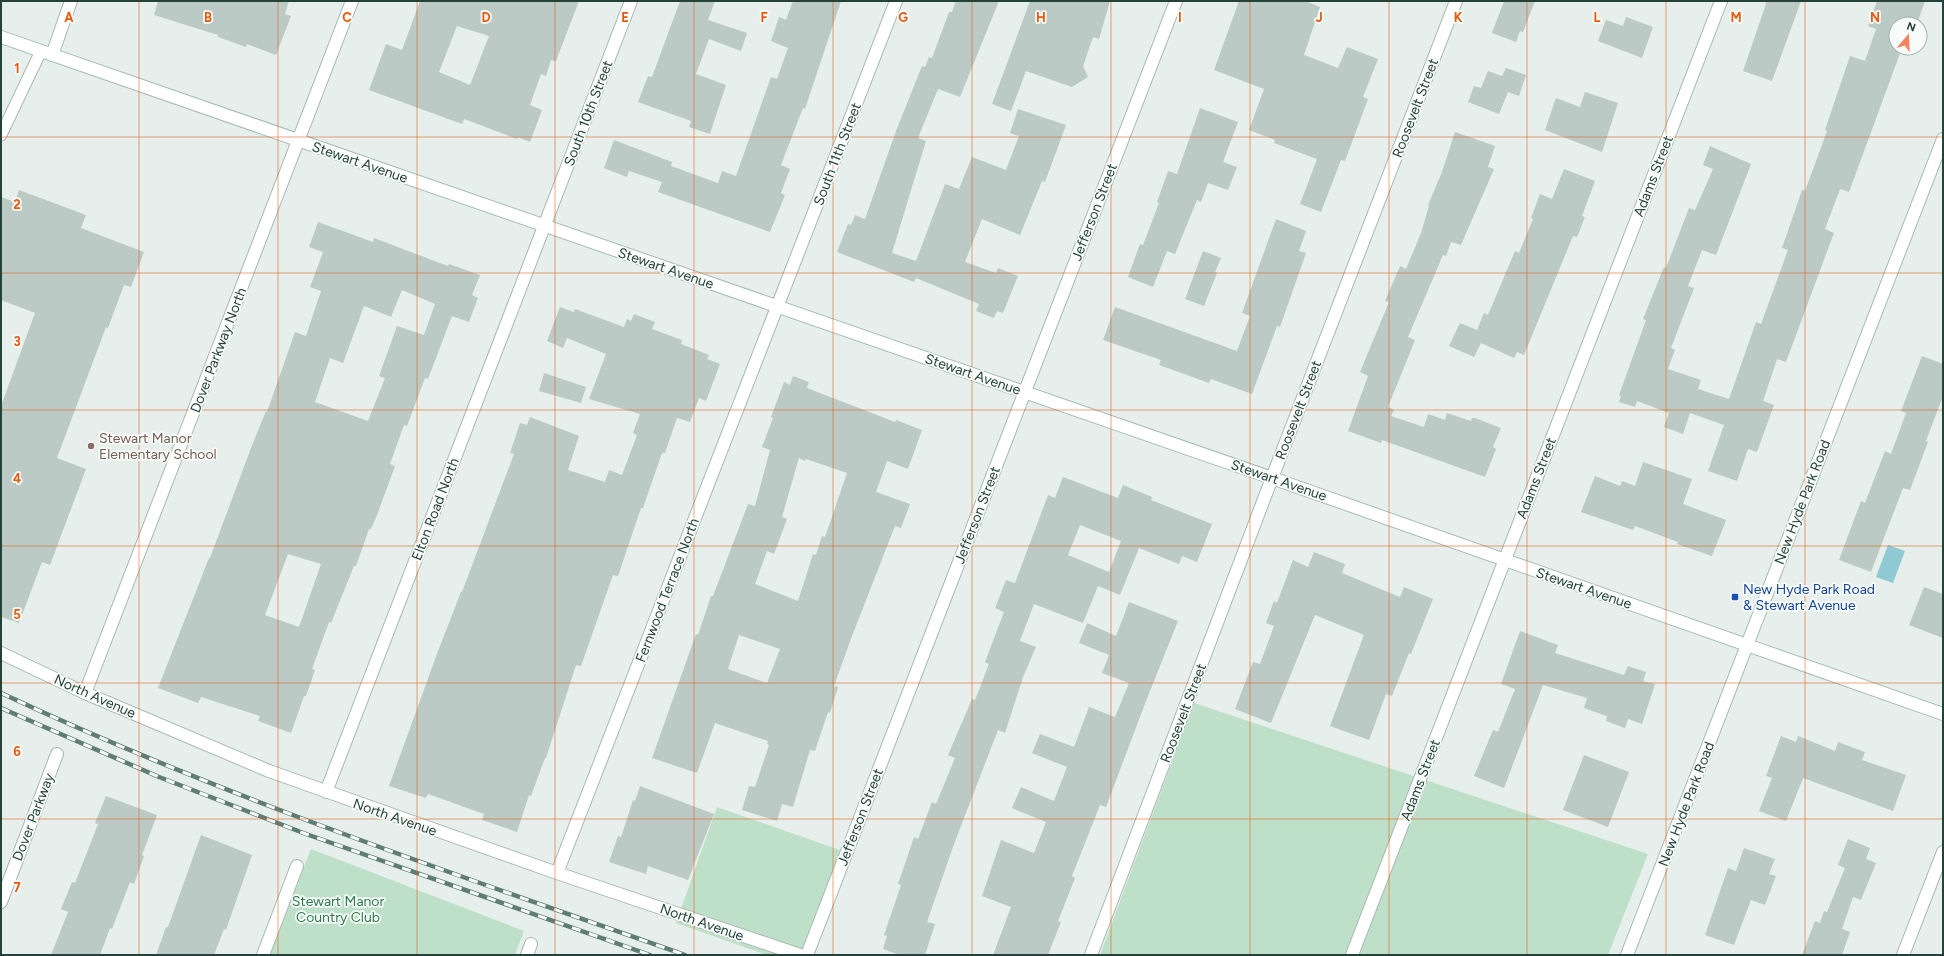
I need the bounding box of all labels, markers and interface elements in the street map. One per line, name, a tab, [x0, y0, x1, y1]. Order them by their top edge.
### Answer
text: A	[64, 10, 74, 25]
text: B	[204, 10, 212, 25]
text: C	[342, 10, 352, 25]
text: D	[481, 10, 491, 25]
text: E	[621, 10, 629, 25]
text: F	[760, 10, 768, 25]
text: G	[898, 10, 908, 25]
text: H	[1036, 10, 1046, 25]
text: I	[1178, 10, 1182, 25]
text: J	[1315, 10, 1323, 25]
text: K	[1454, 10, 1463, 25]
text: L	[1594, 10, 1601, 25]
text: M	[1730, 10, 1742, 25]
text: N	[1870, 10, 1880, 25]
north arrow	[1888, 16, 1928, 56]
text: N	[1905, 19, 1917, 35]
street label: Roosevelt Street	[1389, 56, 1442, 160]
street label: South 10th Street	[561, 58, 616, 168]
text: 1	[14, 61, 20, 76]
street label: South 11th Street	[810, 101, 865, 208]
street label: Adams Street	[1630, 133, 1677, 219]
street label: Stewart Avenue	[310, 138, 410, 187]
street label: Jefferson Street	[1068, 161, 1121, 263]
text: 2	[13, 197, 21, 212]
street label: Stewart Avenue	[616, 244, 716, 293]
street label: Dover Parkway North	[187, 285, 250, 415]
text: 3	[13, 334, 21, 349]
street label: Stewart Avenue	[923, 350, 1023, 399]
street label: Roosevelt Street	[1272, 358, 1325, 462]
place label: Stewart Manor Elementary School	[99, 430, 217, 463]
street label: Adams Street	[1513, 435, 1560, 521]
street label: New Hyde Park Road	[1771, 437, 1834, 567]
marker: Stewart Manor Elementary School	[86, 441, 96, 451]
street label: Elton Road North	[408, 455, 463, 563]
street label: Stewart Avenue	[1229, 456, 1329, 505]
street label: Jefferson Street	[951, 464, 1004, 566]
text: 4	[13, 471, 21, 486]
street label: Fernwood Terrace North	[632, 516, 703, 665]
street label: Stewart Avenue	[1534, 564, 1634, 613]
place label: New Hyde Park Road & Stewart Avenue	[1743, 581, 1875, 614]
marker: New Hyde Park Road & Stewart Avenue	[1730, 592, 1740, 602]
text: 5	[13, 607, 21, 622]
street label: Roosevelt Street	[1157, 661, 1210, 765]
street label: North Avenue	[51, 671, 139, 722]
street label: Adams Street	[1397, 737, 1444, 823]
street label: New Hyde Park Road	[1655, 739, 1718, 869]
text: 6	[13, 744, 21, 759]
street label: Jefferson Street	[834, 766, 887, 868]
street label: Dover Parkway	[9, 770, 58, 863]
street label: North Avenue	[351, 795, 439, 840]
text: 7	[13, 880, 21, 895]
park label: Stewart Manor Country Club	[292, 893, 384, 926]
street label: North Avenue	[658, 900, 746, 945]

